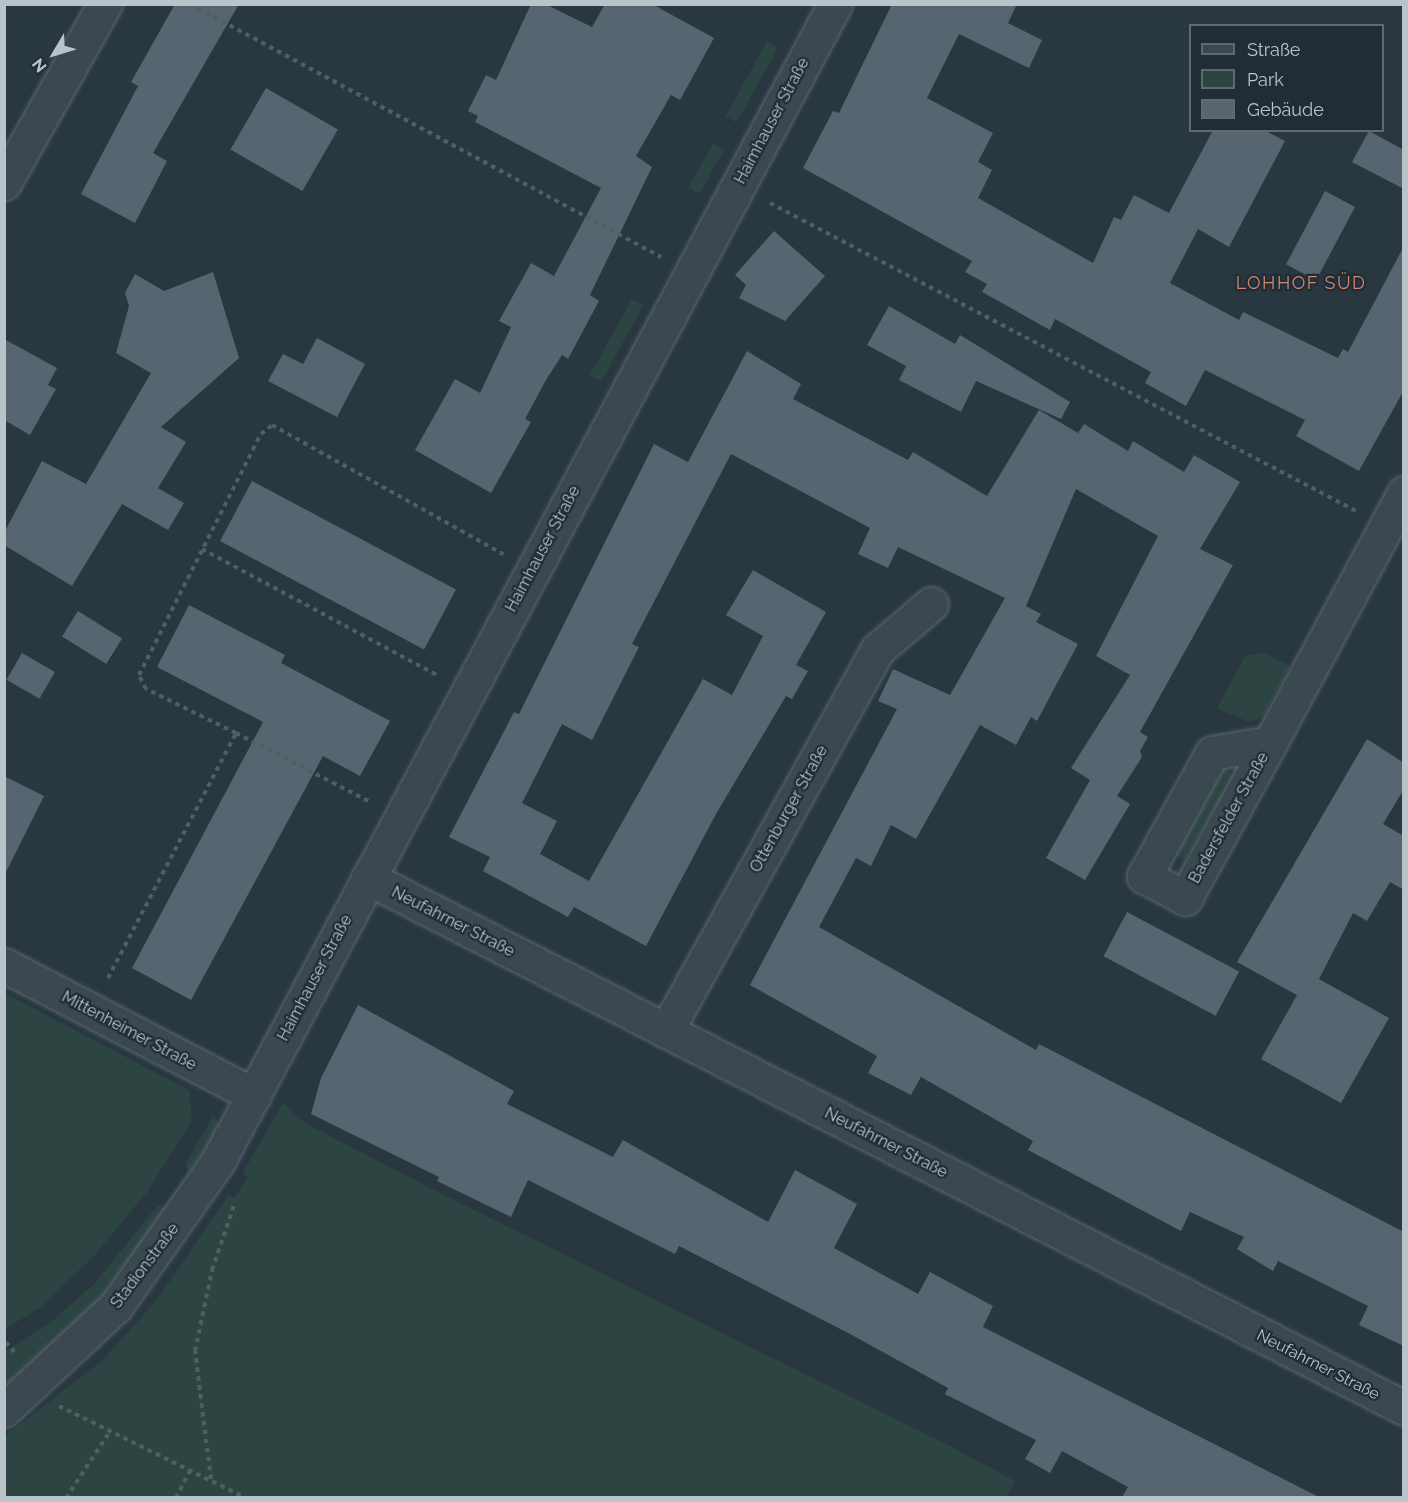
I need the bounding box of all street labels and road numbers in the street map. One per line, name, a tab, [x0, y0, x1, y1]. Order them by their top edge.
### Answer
street label: Haimhauser Straße	[731, 54, 813, 188]
street label: Haimhauser Straße	[502, 482, 584, 616]
street label: Ottenburger Straße	[746, 742, 832, 876]
street label: Badersfelder Straße	[1185, 749, 1273, 887]
street label: Neufahrner Straße	[388, 883, 518, 961]
street label: Haimhauser Straße	[274, 911, 356, 1045]
street label: Mittenheimer Straße	[58, 987, 200, 1075]
street label: Neufahrner Straße	[821, 1104, 951, 1182]
street label: Stadionstraße	[107, 1220, 183, 1312]
street label: Neufahrner Straße	[1253, 1326, 1383, 1404]

